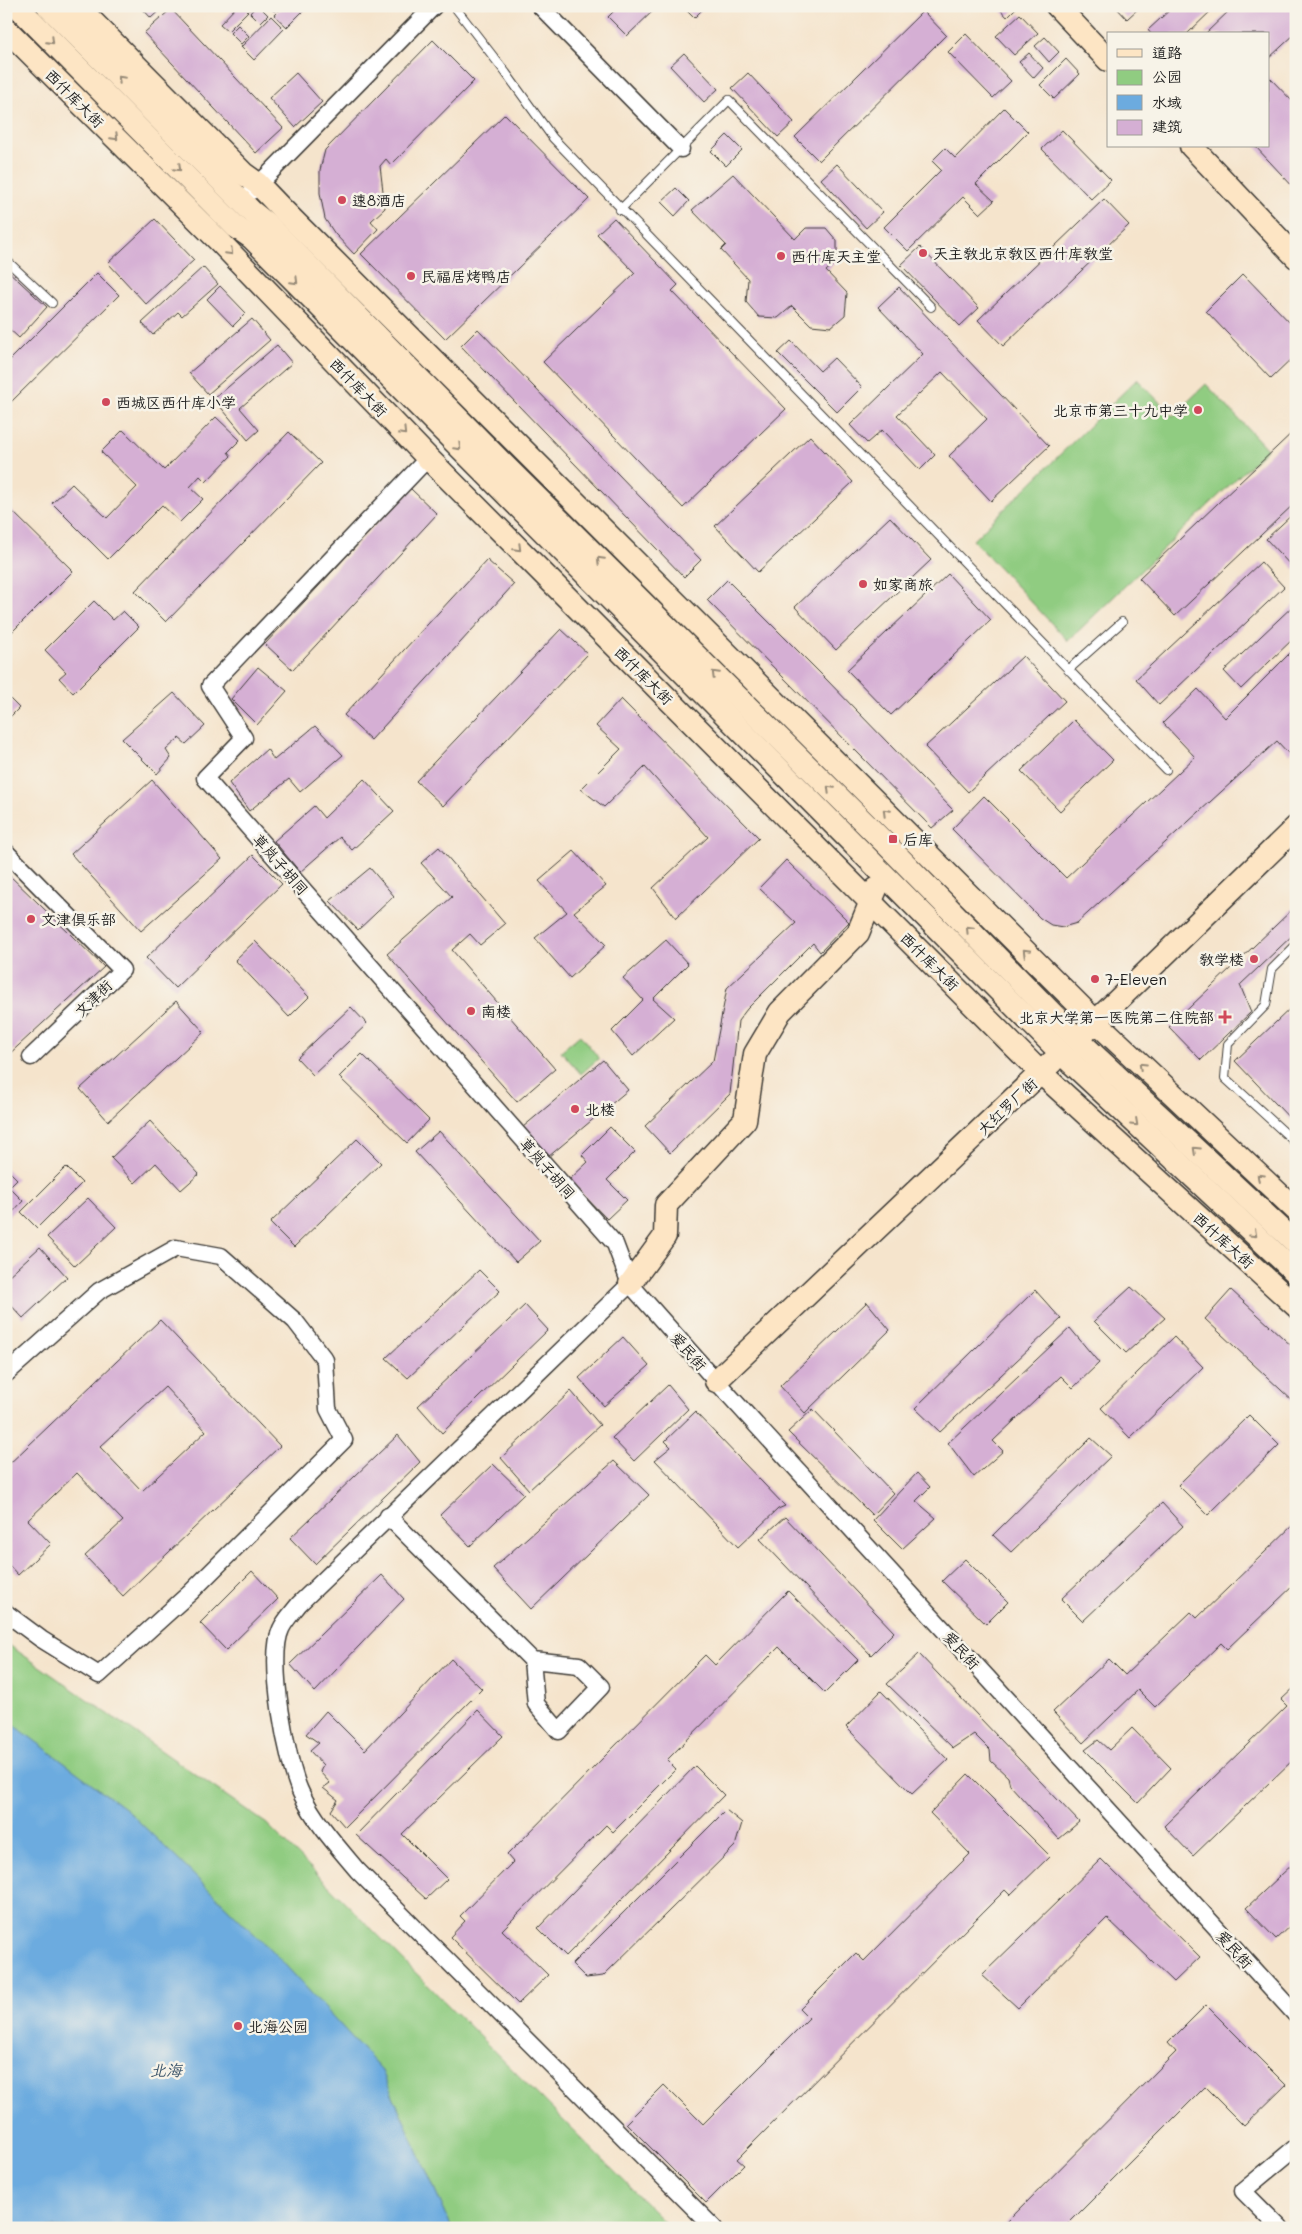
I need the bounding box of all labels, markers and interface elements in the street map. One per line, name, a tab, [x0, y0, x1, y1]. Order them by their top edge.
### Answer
legend	[1107, 32, 1270, 148]
one-way arrow	[45, 35, 54, 44]
text: 道路	[1152, 42, 1182, 62]
street label: 西什库大街	[41, 64, 109, 132]
text: 公园	[1152, 66, 1182, 86]
one-way arrow	[118, 76, 127, 85]
text: 水域	[1152, 92, 1182, 112]
text: 建筑	[1152, 116, 1182, 136]
one-way arrow	[109, 131, 118, 140]
one-way arrow	[172, 163, 181, 172]
place label: 速8酒店	[352, 190, 406, 210]
marker: 速8酒店	[336, 194, 348, 206]
place label: 天主教北京教区西什库教堂	[933, 243, 1113, 263]
place label: 西什库天主堂	[791, 246, 881, 266]
one-way arrow	[224, 247, 233, 256]
marker: 天主教北京教区西什库教堂	[917, 247, 929, 259]
marker: 西什库天主堂	[775, 250, 787, 262]
place label: 民福居烤鸭店	[421, 266, 511, 286]
marker: 民福居烤鸭店	[405, 270, 417, 282]
one-way arrow	[289, 276, 298, 285]
street label: 西什库大街	[326, 353, 392, 421]
place label: 西城区西什库小学	[116, 392, 236, 412]
marker: 西城区西什库小学	[100, 396, 112, 408]
place label: 北京市第三十九中学	[1053, 400, 1188, 420]
marker: 北京市第三十九中学	[1192, 404, 1204, 416]
one-way arrow	[398, 426, 407, 435]
one-way arrow	[452, 441, 461, 450]
one-way arrow	[512, 542, 521, 551]
one-way arrow	[596, 557, 605, 566]
place label: 如家商旅	[873, 574, 933, 594]
marker: 如家商旅	[857, 578, 869, 590]
street label: 西什库大街	[610, 641, 678, 709]
one-way arrow	[712, 671, 721, 680]
one-way arrow	[827, 786, 836, 795]
one-way arrow	[883, 809, 892, 818]
street label: 草岚子胡同	[249, 829, 313, 899]
place label: 后库	[903, 829, 933, 849]
marker: 后库	[887, 833, 899, 845]
place label: 文津俱乐部	[41, 909, 116, 929]
marker: 文津俱乐部	[25, 913, 37, 925]
one-way arrow	[966, 926, 975, 935]
street label: 西什库大街	[896, 927, 964, 995]
one-way arrow	[1022, 949, 1031, 958]
place label: 教学楼	[1199, 949, 1244, 969]
marker: 教学楼	[1248, 953, 1260, 965]
place label: 7-Eleven	[1105, 969, 1167, 989]
marker: 7-Eleven	[1089, 973, 1101, 985]
street label: 文津街	[70, 975, 116, 1021]
place label: 南楼	[481, 1001, 511, 1021]
marker: 南楼	[465, 1005, 477, 1017]
place label: 北京大学第一医院第二住院部	[1019, 1007, 1214, 1027]
marker: 北京大学第一医院第二住院部	[1218, 1010, 1232, 1024]
one-way arrow	[1139, 1063, 1148, 1072]
street label: 大红罗厂街	[973, 1073, 1041, 1139]
place label: 北楼	[585, 1099, 615, 1119]
marker: 北楼	[569, 1103, 581, 1115]
one-way arrow	[1130, 1117, 1139, 1126]
street label: 草岚子胡同	[516, 1133, 580, 1203]
one-way arrow	[1193, 1147, 1202, 1156]
one-way arrow	[1257, 1174, 1266, 1183]
street label: 西什库大街	[1189, 1207, 1259, 1273]
one-way arrow	[1248, 1228, 1257, 1237]
street label: 爱民街	[667, 1327, 711, 1375]
street label: 爱民街	[940, 1627, 984, 1673]
street label: 爱民街	[1213, 1926, 1257, 1972]
place label: 北海公园	[248, 2016, 308, 2036]
marker: 北海公园	[232, 2020, 244, 2032]
water label: 北海	[150, 2059, 184, 2080]

